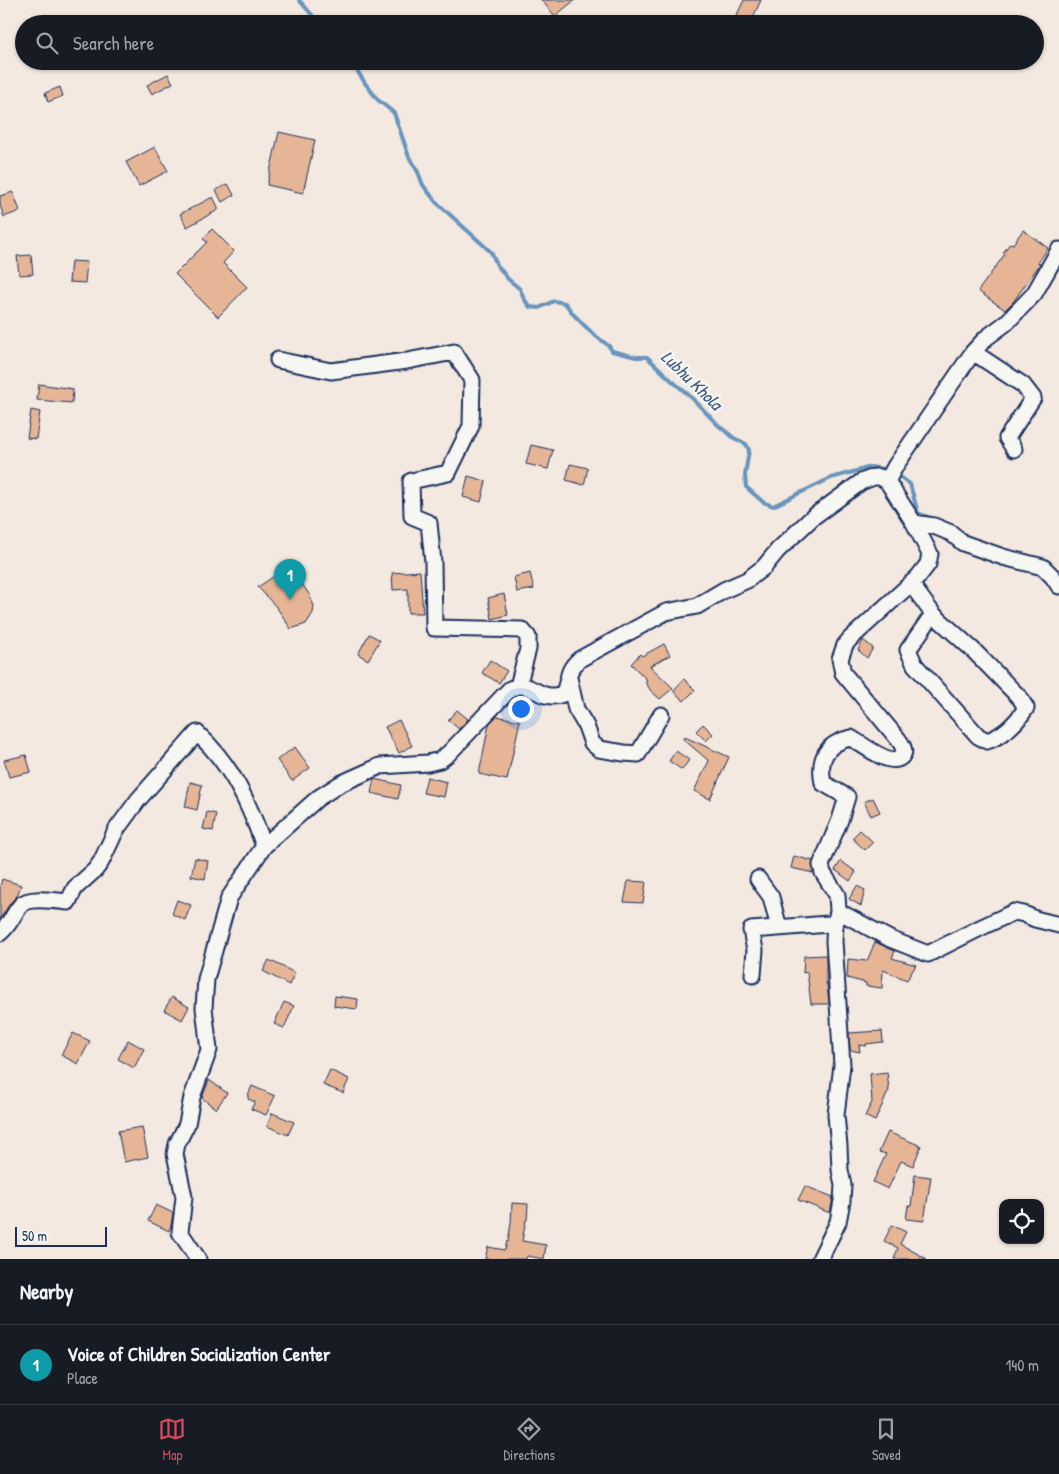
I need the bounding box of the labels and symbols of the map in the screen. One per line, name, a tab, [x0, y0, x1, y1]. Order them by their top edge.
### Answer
water label: Lubhu Khola	[656, 345, 730, 417]
pin: 1	[274, 559, 306, 600]
your location	[508, 696, 534, 722]
scale bar	[15, 1224, 108, 1247]

